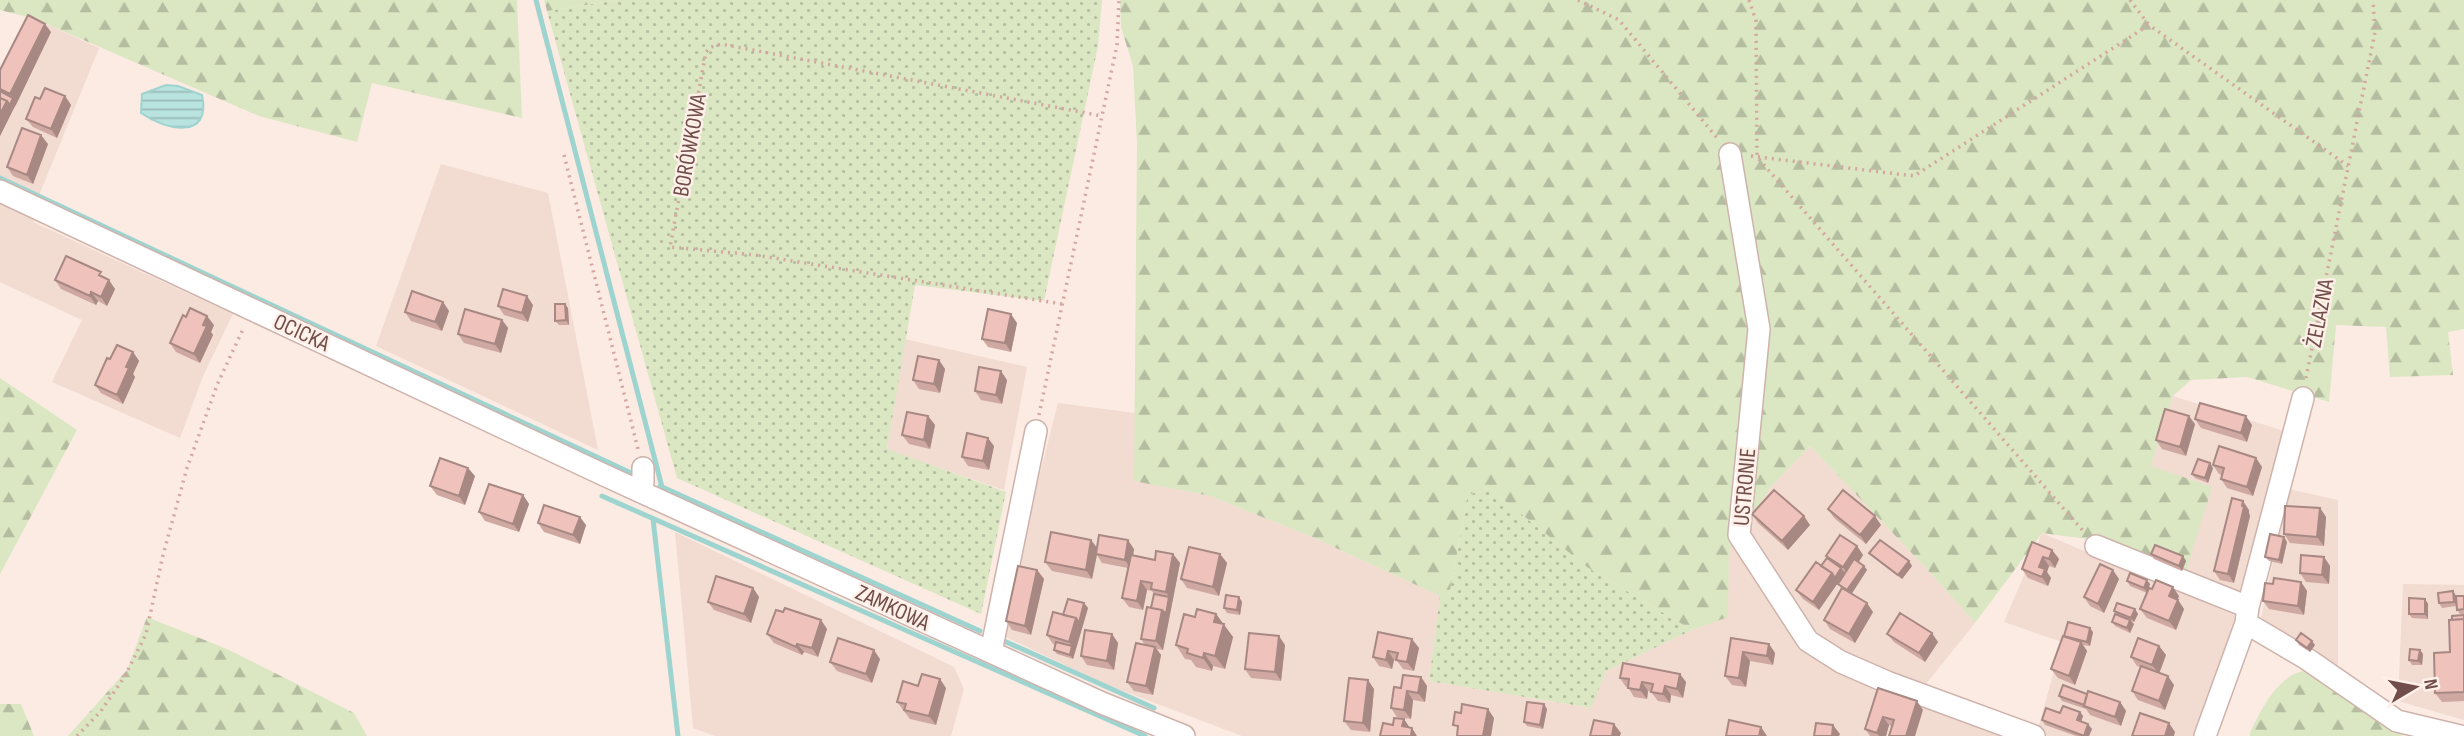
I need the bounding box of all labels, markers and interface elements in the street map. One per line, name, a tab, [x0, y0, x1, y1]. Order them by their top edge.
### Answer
street label: BORÓWKOWA	[667, 91, 713, 199]
street label: ŻELAZNA	[2300, 276, 2340, 350]
street label: OCICKA	[269, 308, 334, 358]
street label: USTRONIE	[1728, 447, 1762, 527]
street label: ZAMKOWA	[851, 579, 934, 637]
north arrow	[2380, 652, 2450, 722]
text: N	[2418, 677, 2442, 691]

